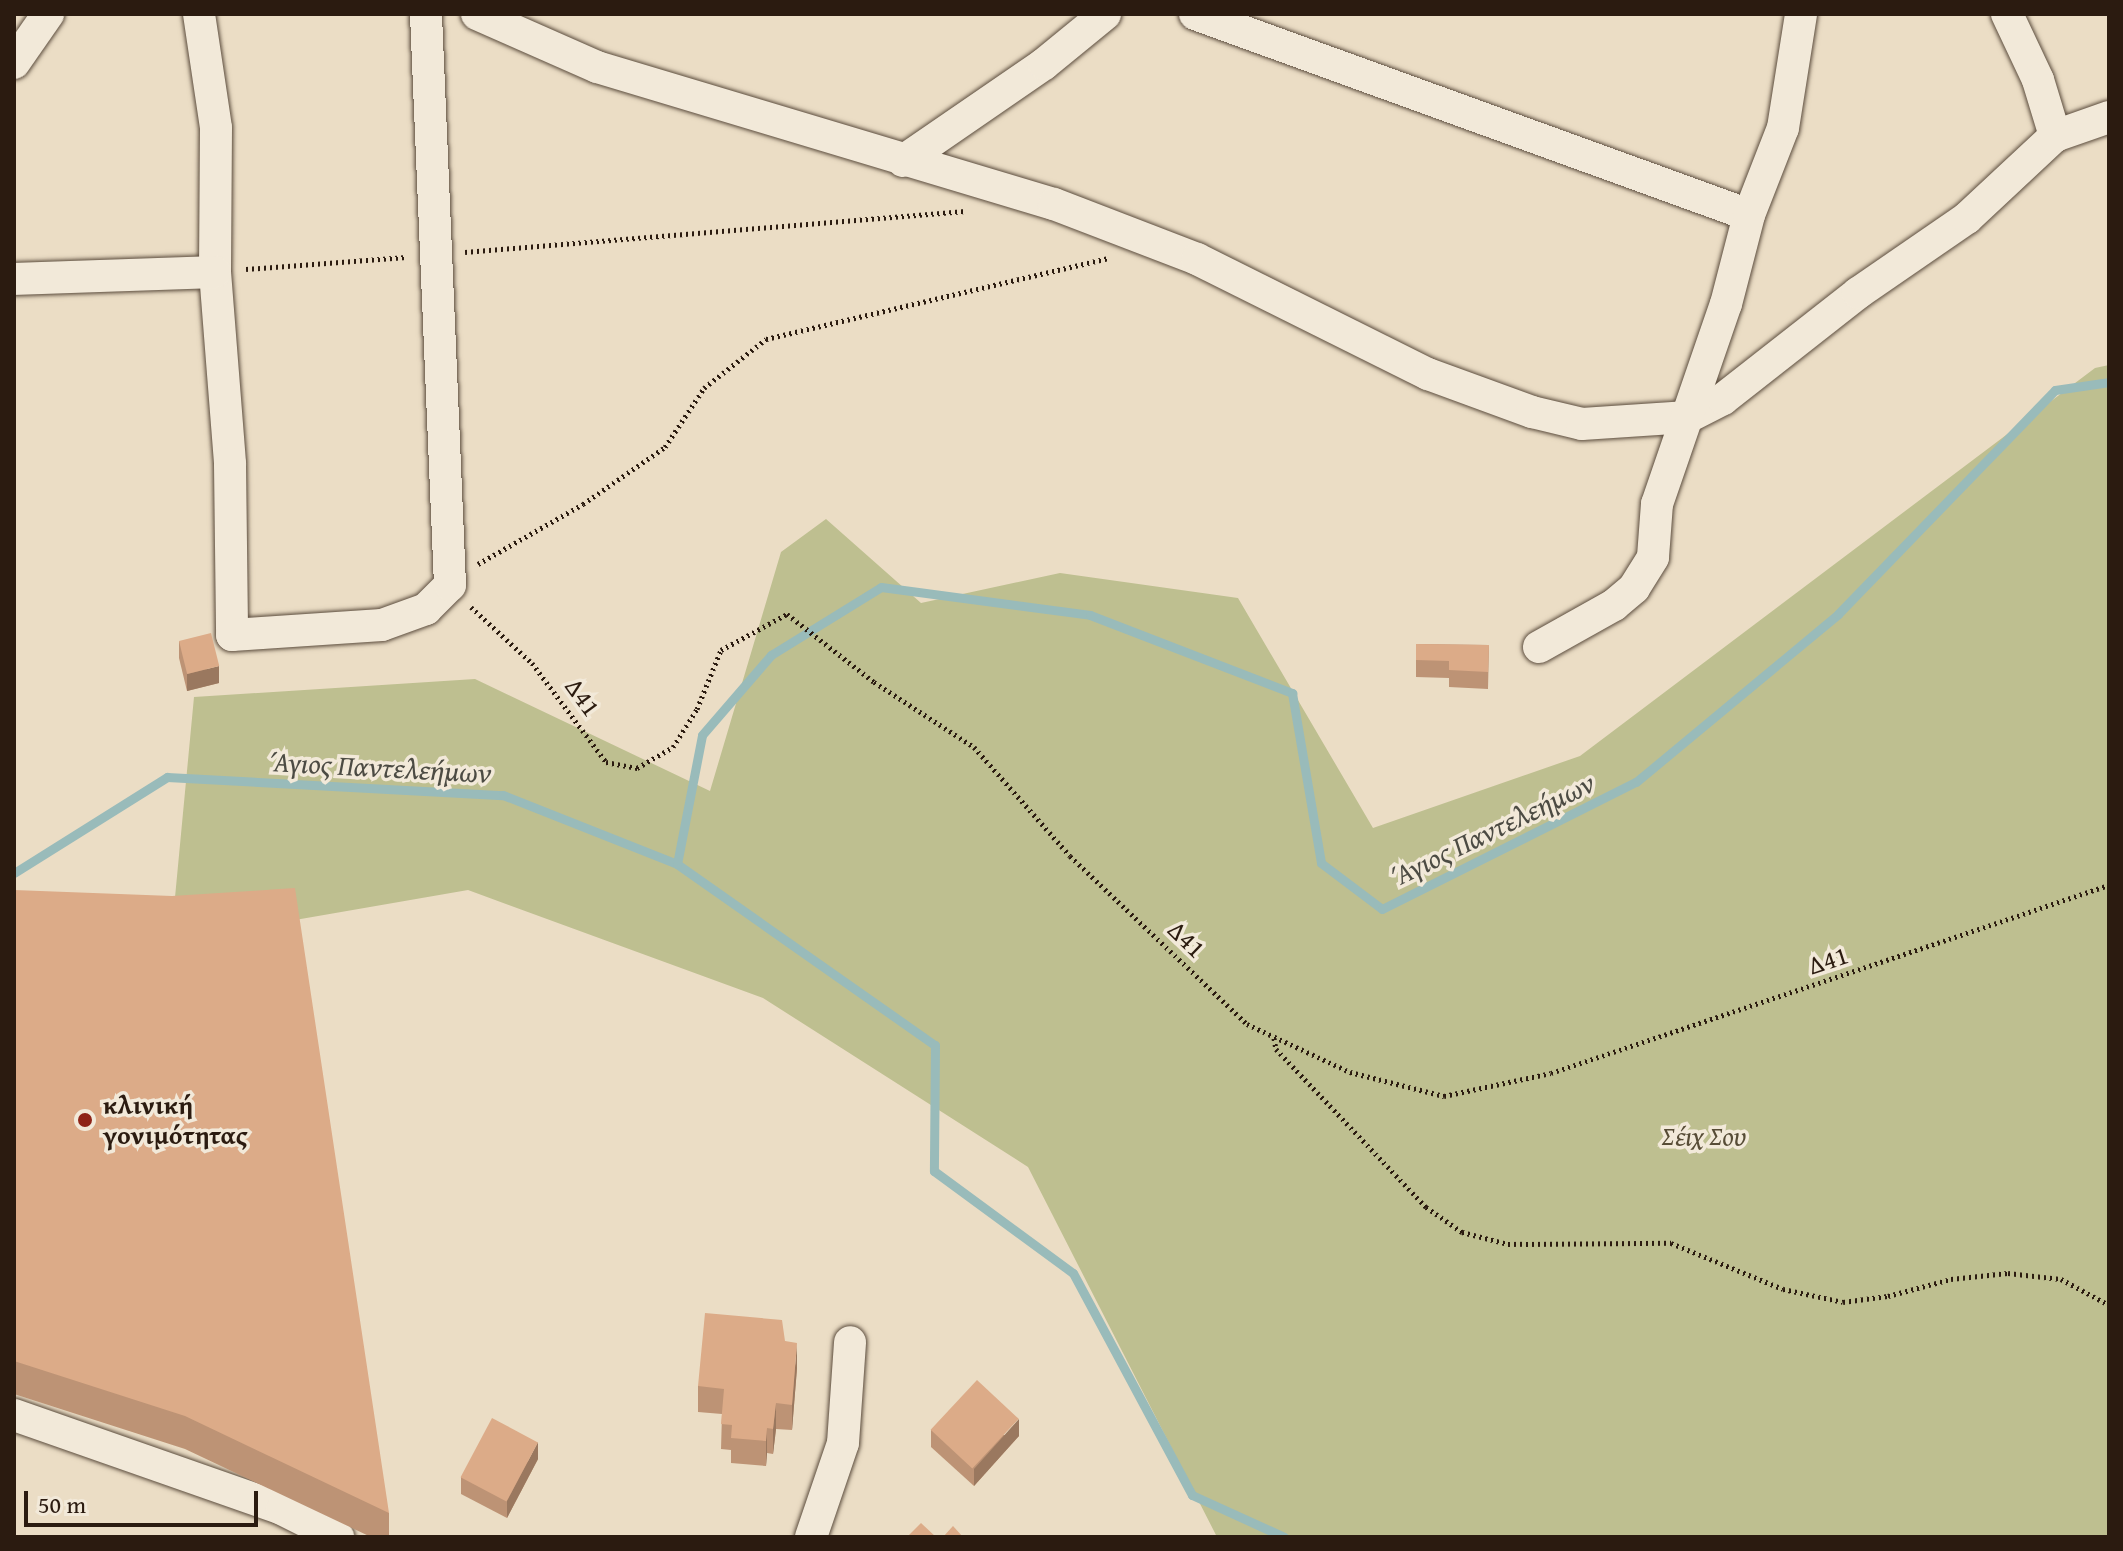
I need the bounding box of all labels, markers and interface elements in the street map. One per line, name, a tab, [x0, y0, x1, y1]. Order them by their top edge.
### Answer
street label: Δ41	[559, 672, 607, 722]
water label: Άγιος Παντελεήμων	[269, 744, 493, 790]
water label: Άγιος Παντελεήμων	[1386, 765, 1600, 893]
street label: Δ41	[1162, 914, 1212, 964]
street label: Δ41	[1804, 939, 1852, 981]
place label: κλινική γονιμότητας	[103, 1089, 248, 1150]
marker: κλινική γονιμότητας	[74, 1109, 96, 1131]
park label: Σέιχ Σου	[1662, 1120, 1746, 1152]
scale bar	[28, 1475, 262, 1525]
text: 50 m	[38, 1487, 86, 1522]

